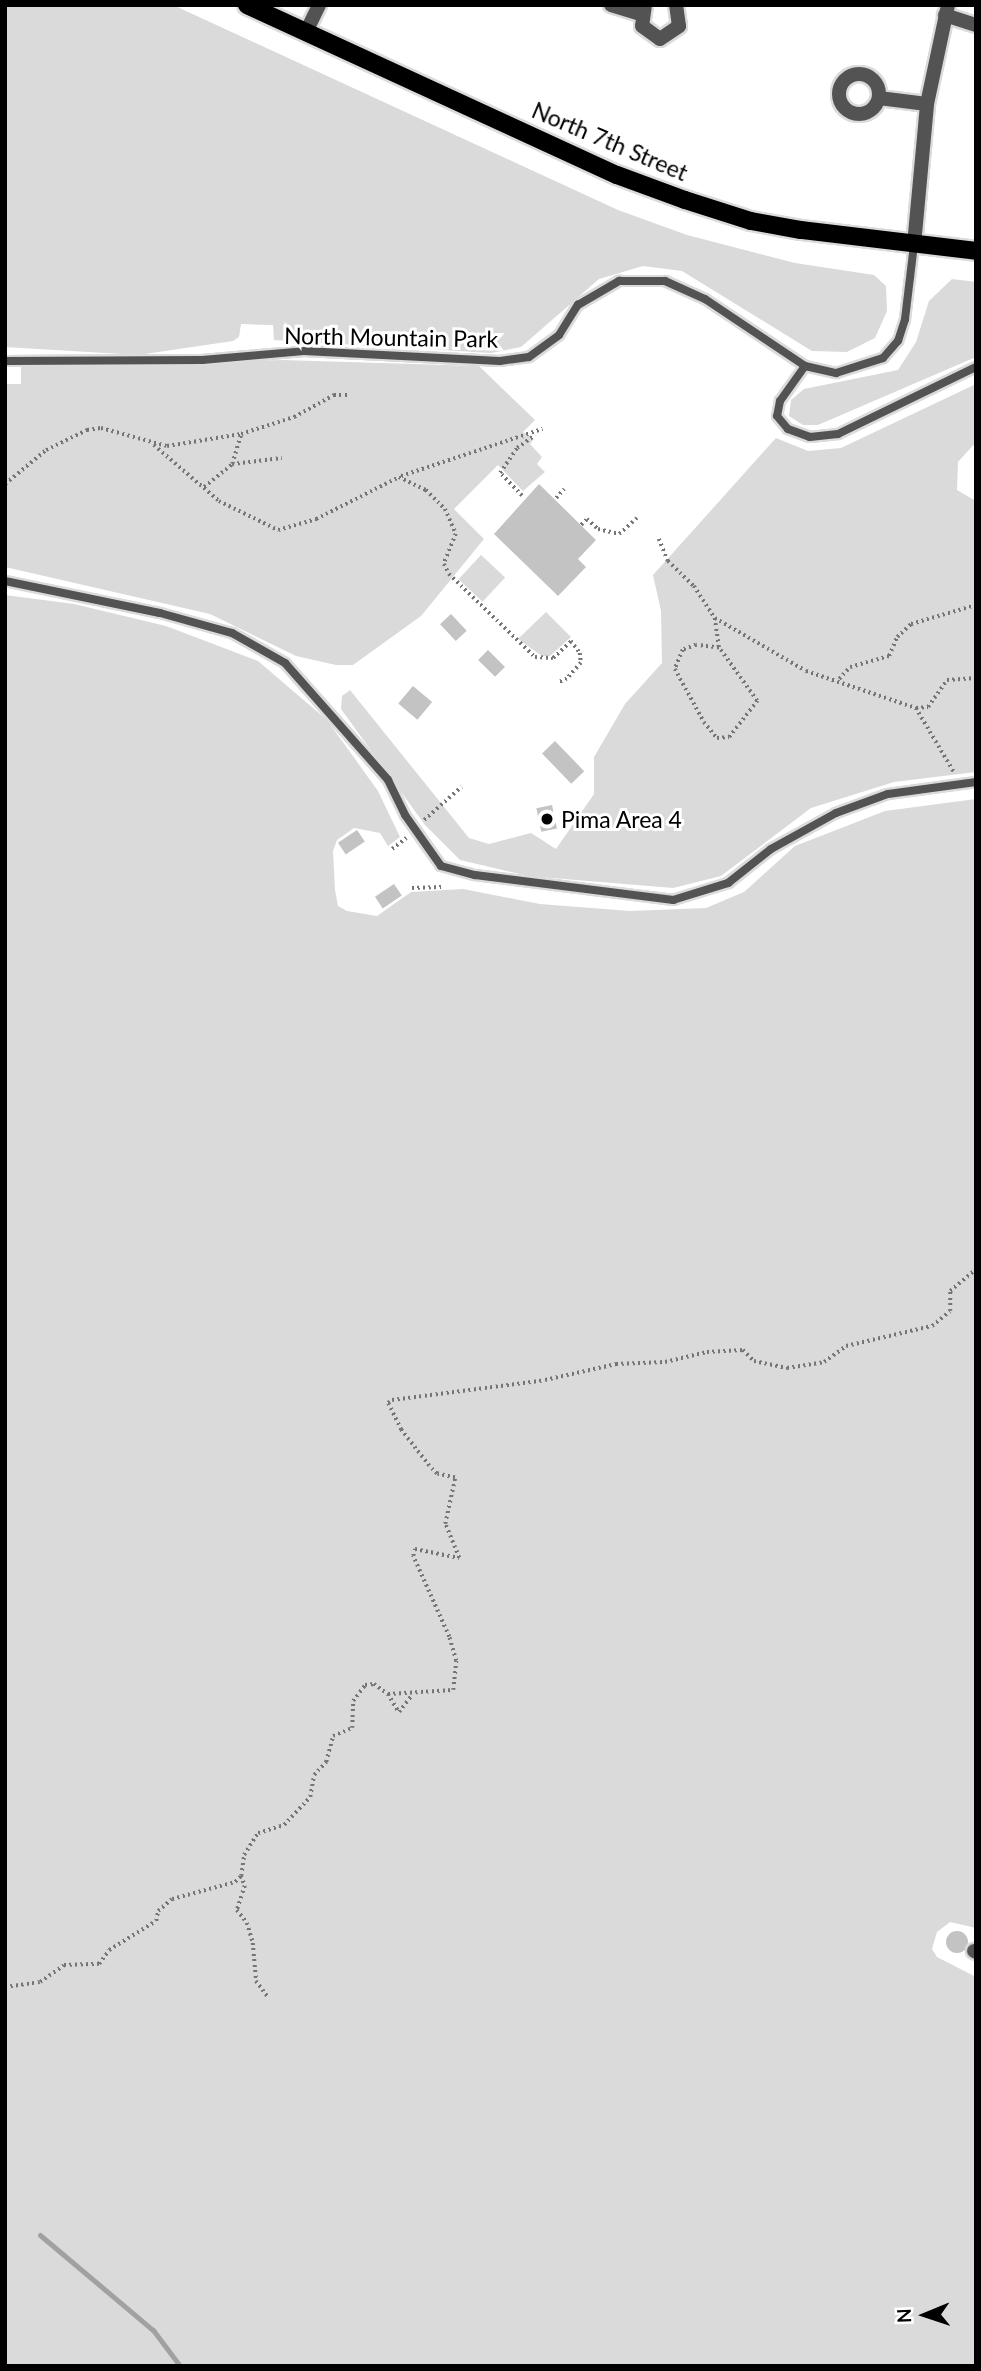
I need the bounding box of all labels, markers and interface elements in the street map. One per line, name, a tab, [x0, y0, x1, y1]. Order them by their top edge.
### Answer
street label: North 7th Street	[528, 96, 692, 186]
street label: North Mountain Park	[284, 321, 498, 353]
place label: Pima Area 4	[561, 805, 683, 833]
marker: Pima Area 4	[539, 811, 555, 827]
north arrow	[890, 2280, 960, 2350]
text: N	[892, 2308, 915, 2323]

